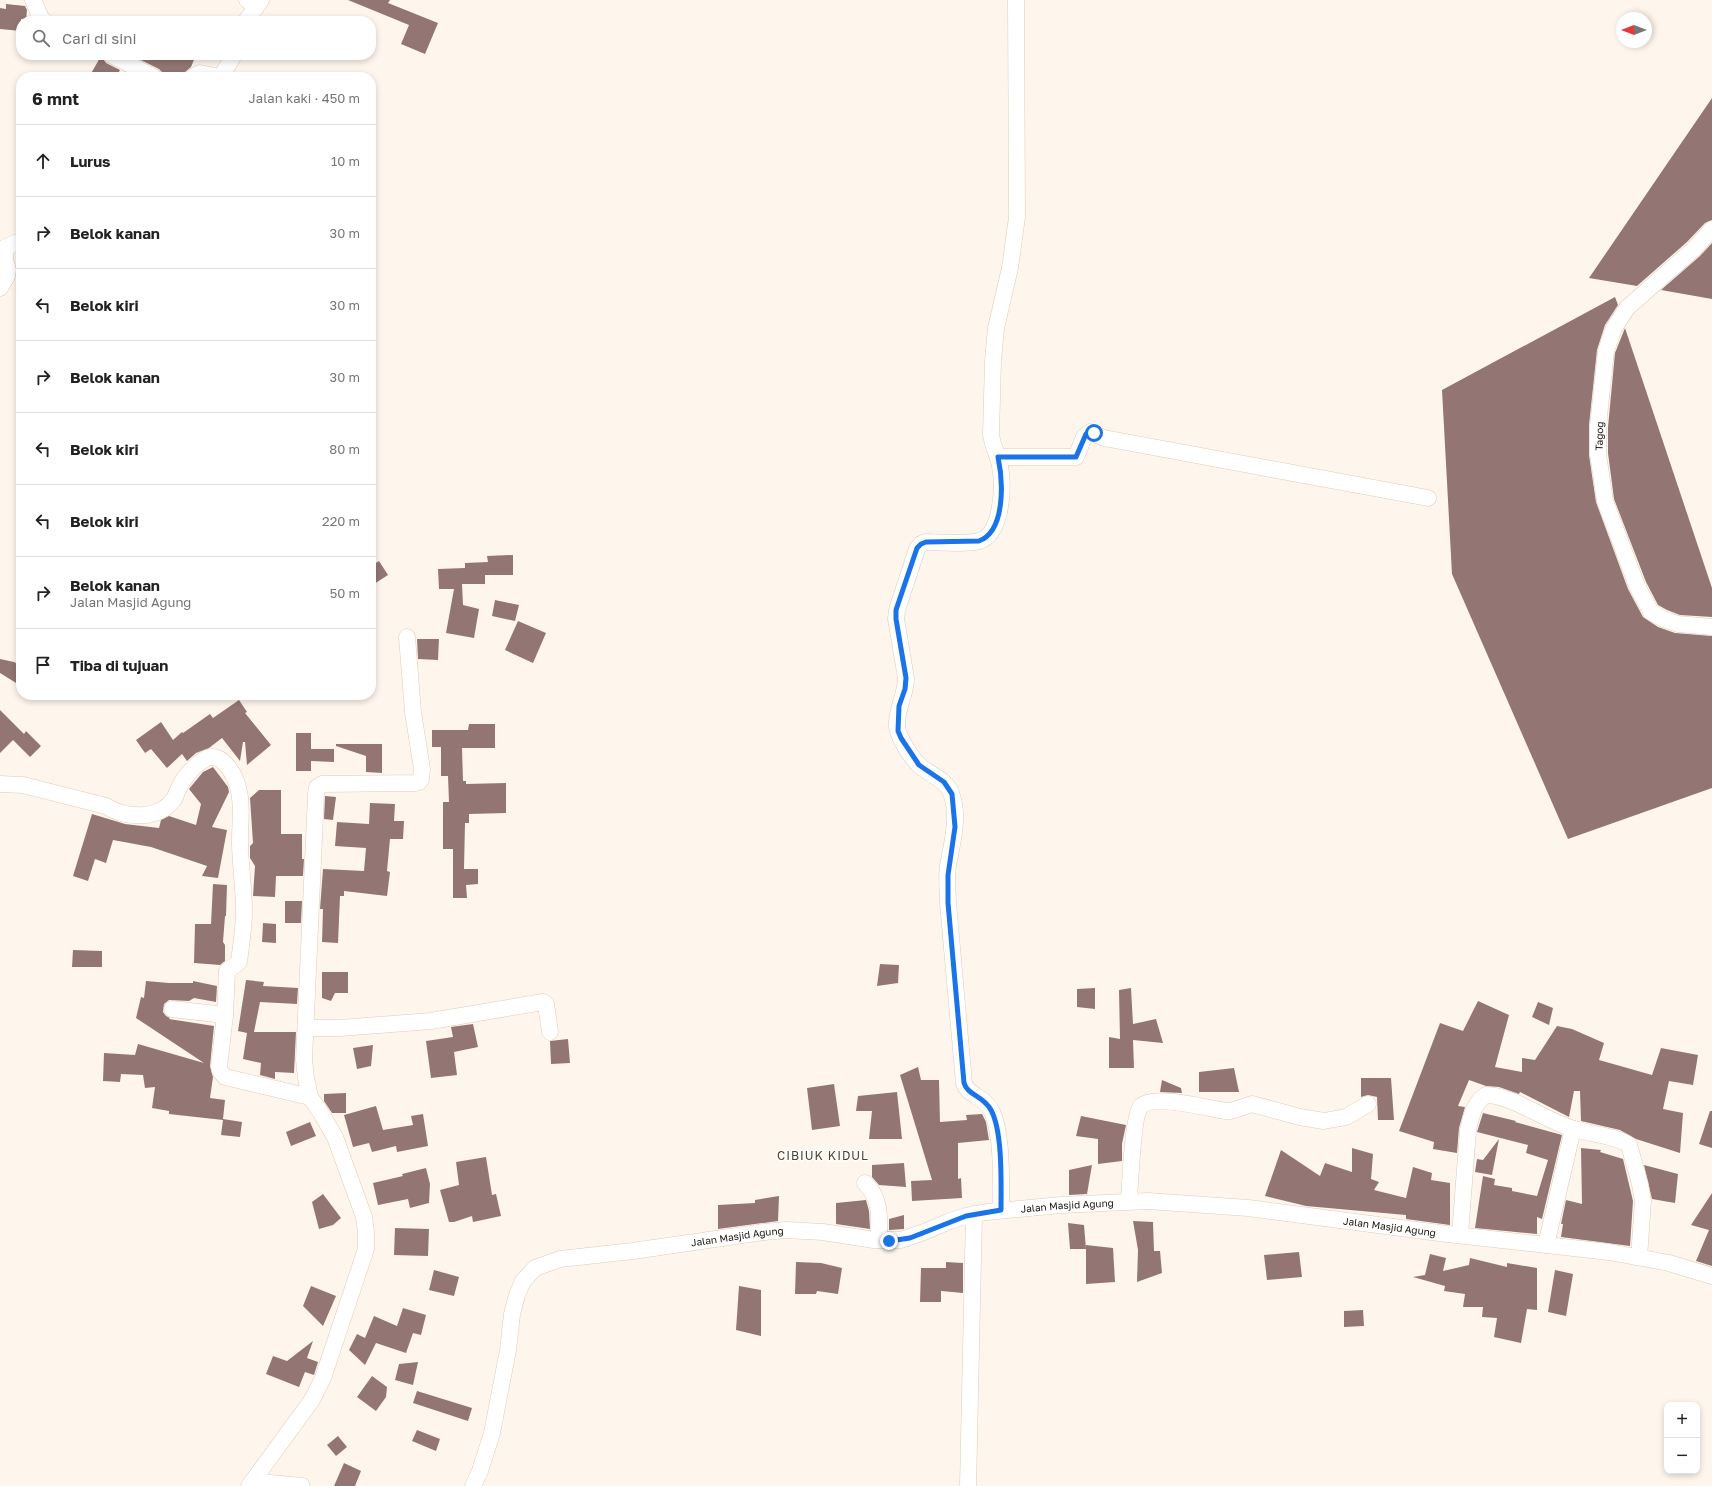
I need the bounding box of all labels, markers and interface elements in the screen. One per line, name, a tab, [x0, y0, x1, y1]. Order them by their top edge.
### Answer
north arrow	[1616, 12, 1652, 48]
search box	[16, 16, 376, 60]
icon: search	[30, 27, 52, 49]
text: Cari di sini	[62, 29, 137, 47]
text: 6 mnt	[32, 88, 79, 109]
text: Jalan kaki · 450 m	[249, 90, 360, 106]
icon: ahead	[32, 150, 54, 172]
text: Lurus	[70, 152, 111, 170]
text: 10 m	[331, 153, 360, 169]
icon: right	[32, 222, 54, 244]
text: Belok kanan	[70, 224, 160, 242]
text: 30 m	[330, 225, 360, 241]
icon: left	[32, 294, 54, 316]
text: Belok kiri	[70, 296, 139, 314]
text: 30 m	[330, 297, 360, 313]
icon: right	[32, 366, 54, 388]
text: Belok kanan	[70, 368, 160, 386]
text: 30 m	[330, 369, 360, 385]
street label: Tagog	[1592, 421, 1606, 451]
route start	[1085, 424, 1103, 442]
icon: left	[32, 438, 54, 460]
text: Belok kiri	[70, 440, 139, 458]
text: 80 m	[329, 441, 360, 457]
icon: left	[32, 510, 54, 532]
text: Belok kiri	[70, 512, 139, 530]
text: 220 m	[322, 513, 360, 529]
text: Belok kanan	[70, 576, 160, 594]
icon: right	[32, 582, 54, 604]
text: 50 m	[330, 585, 360, 601]
text: Jalan Masjid Agung	[70, 594, 191, 610]
icon: arrive	[32, 654, 54, 676]
text: Tiba di tujuan	[70, 656, 168, 674]
district label: CIBIUK KIDUL	[777, 1148, 869, 1163]
street label: Jalan Masjid Agung	[1020, 1197, 1114, 1215]
street label: Jalan Masjid Agung	[1342, 1214, 1437, 1238]
street label: Jalan Masjid Agung	[690, 1224, 784, 1249]
route end	[880, 1232, 898, 1250]
map controls	[1664, 1402, 1700, 1474]
button: +	[1664, 1402, 1700, 1438]
button: −	[1664, 1438, 1700, 1474]

